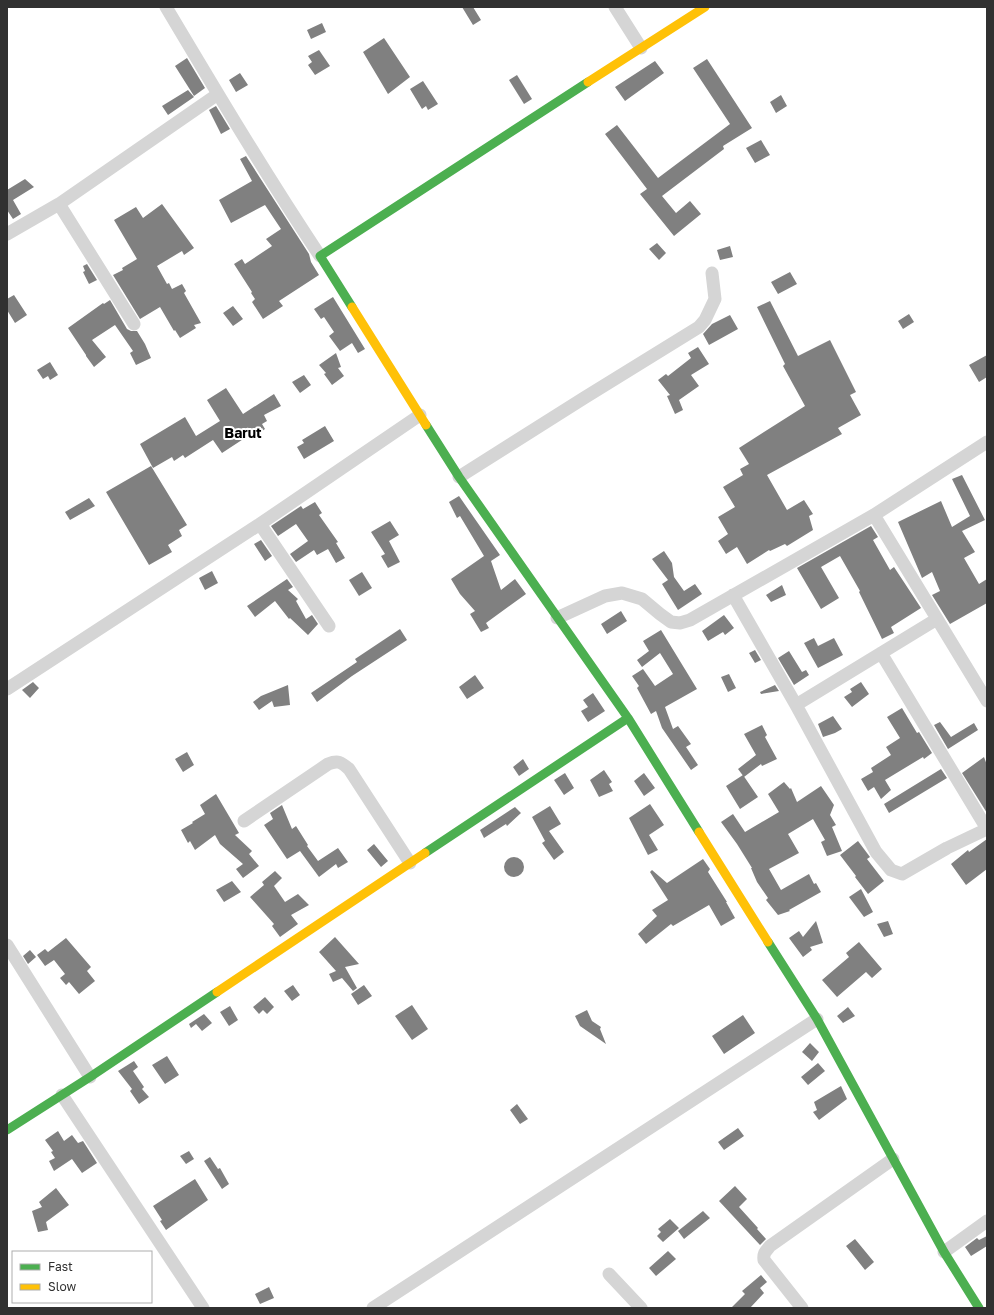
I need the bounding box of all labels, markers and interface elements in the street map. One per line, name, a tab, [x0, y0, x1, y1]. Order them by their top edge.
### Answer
district label: Barut	[224, 424, 262, 441]
legend	[12, 1251, 152, 1303]
text: Fast	[48, 1259, 73, 1274]
text: Slow	[48, 1279, 76, 1294]

